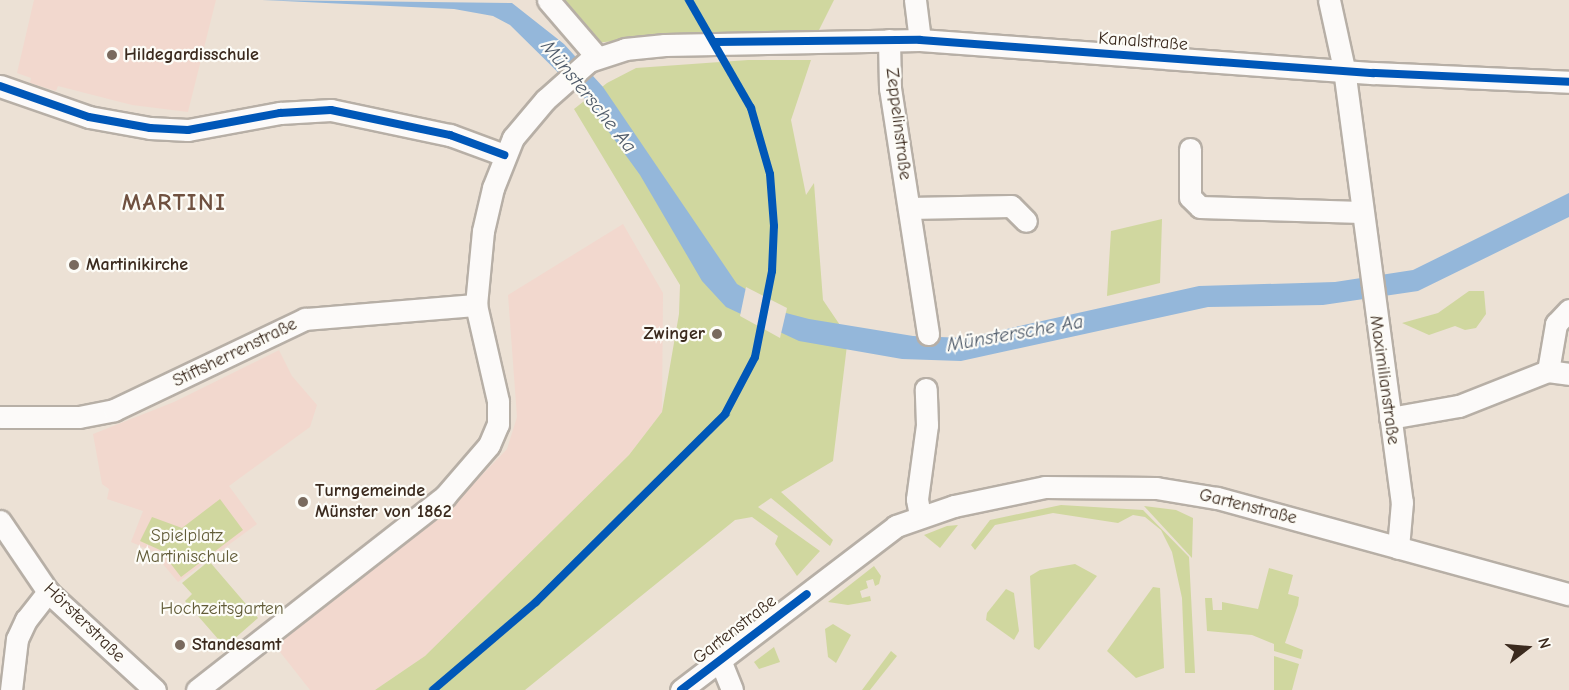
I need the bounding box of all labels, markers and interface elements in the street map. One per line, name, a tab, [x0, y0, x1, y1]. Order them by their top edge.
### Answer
street label: Kanalstraße	[1097, 28, 1189, 56]
water label: Münstersche Aa	[536, 35, 642, 157]
place label: Hildegardisschule	[124, 44, 259, 66]
marker: Hildegardisschule	[105, 48, 119, 62]
street label: Zeppelinstraße	[880, 67, 916, 181]
district label: MARTINI	[122, 189, 226, 217]
place label: Martinikirche	[86, 254, 188, 276]
marker: Martinikirche	[67, 258, 81, 272]
water label: Münstersche Aa	[945, 309, 1085, 357]
street label: Stiftsherrenstraße	[169, 314, 301, 392]
street label: Maximilianstraße	[1364, 314, 1404, 446]
place label: Zwinger	[643, 323, 705, 345]
marker: Zwinger	[710, 327, 724, 341]
place label: Turngemeinde Münster von 1862	[315, 481, 452, 524]
street label: Gartenstraße	[1197, 484, 1299, 530]
marker: Turngemeinde Münster von 1862	[296, 495, 310, 509]
park label: Spielplatz Martinischule	[136, 526, 238, 568]
street label: Hörsterstraße	[39, 579, 129, 667]
street label: Gartenstraße	[689, 591, 781, 669]
park label: Hochzeitsgarten	[160, 598, 284, 620]
north arrow	[1497, 618, 1557, 678]
place label: Standesamt	[192, 634, 281, 656]
text: N	[1534, 636, 1554, 651]
marker: Standesamt	[173, 638, 187, 652]

